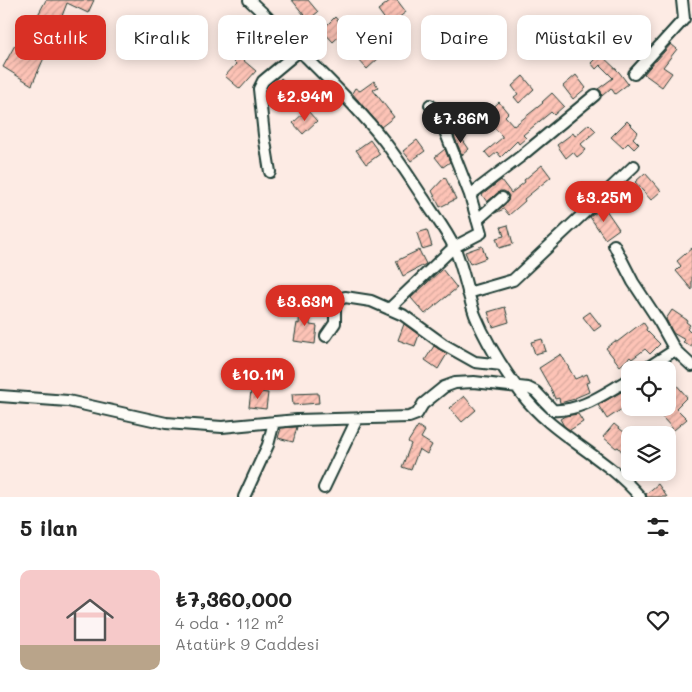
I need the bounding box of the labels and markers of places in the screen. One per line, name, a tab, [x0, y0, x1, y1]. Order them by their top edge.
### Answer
pin: ₺2.94M	[264, 80, 346, 122]
pin: ₺7.36M	[420, 102, 502, 144]
pin: ₺3.25M	[563, 180, 645, 223]
pin: ₺3.63M	[264, 284, 346, 327]
pin: ₺10.1M	[217, 358, 299, 400]

